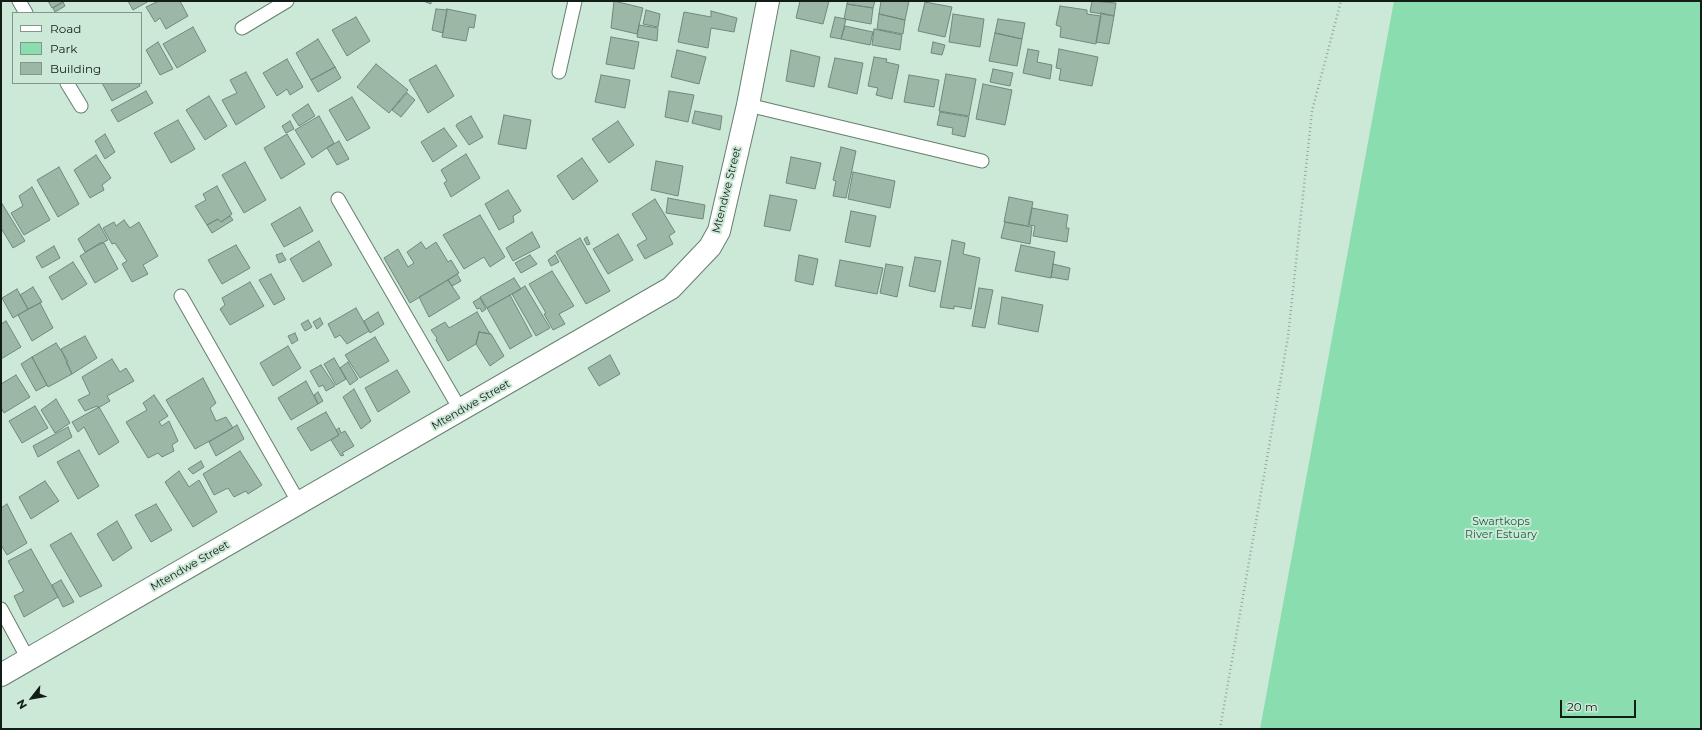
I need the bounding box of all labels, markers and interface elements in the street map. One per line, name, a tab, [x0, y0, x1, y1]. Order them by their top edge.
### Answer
legend	[12, 12, 142, 84]
text: Road	[50, 21, 81, 36]
text: Park	[50, 41, 77, 56]
text: Building	[50, 61, 101, 76]
street label: Mtendwe Street	[710, 145, 744, 235]
street label: Mtendwe Street	[429, 377, 513, 433]
park label: Swartkops River Estuary	[1465, 515, 1537, 541]
street label: Mtendwe Street	[148, 538, 232, 594]
north arrow	[12, 678, 52, 718]
scale bar	[1562, 692, 1638, 718]
text: N	[13, 697, 30, 712]
text: 20 m	[1567, 699, 1598, 714]

